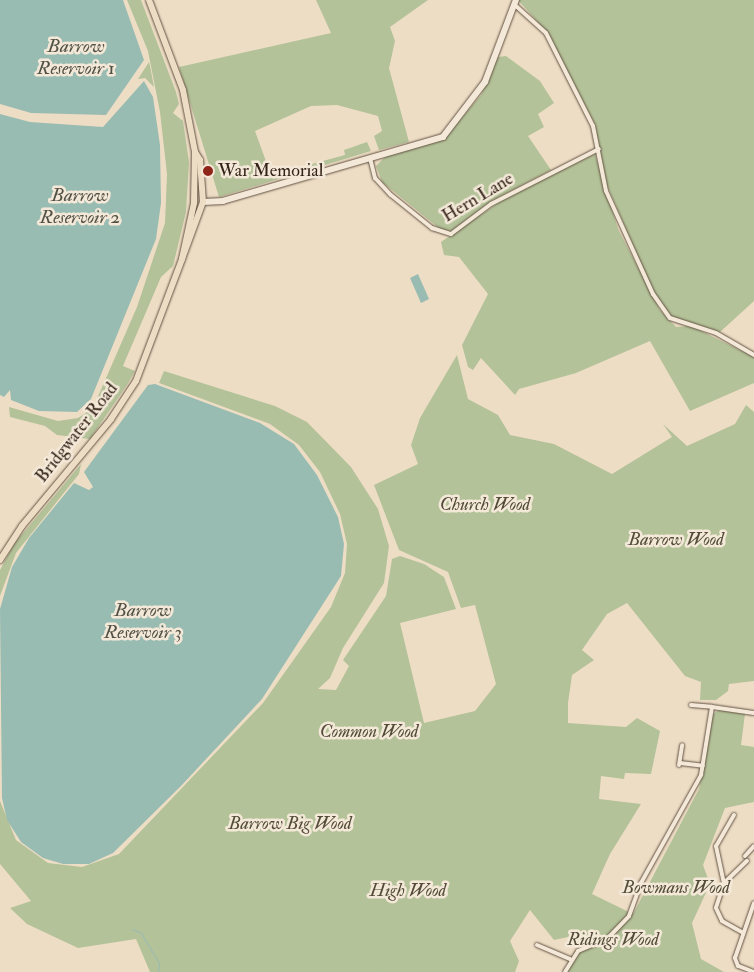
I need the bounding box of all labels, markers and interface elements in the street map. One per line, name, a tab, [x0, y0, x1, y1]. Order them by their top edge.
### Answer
water label: Barrow Reservoir 1	[37, 36, 115, 80]
place label: War Memorial	[218, 160, 323, 182]
marker: War Memorial	[202, 165, 214, 177]
street label: Hern Lane	[439, 168, 517, 228]
water label: Barrow Reservoir 2	[40, 185, 120, 229]
street label: Bridgwater Road	[31, 379, 123, 487]
park label: Church Wood	[440, 494, 530, 516]
park label: Barrow Wood	[628, 529, 724, 551]
water label: Barrow Reservoir 3	[104, 600, 182, 644]
park label: Common Wood	[320, 721, 418, 743]
park label: Barrow Big Wood	[229, 813, 351, 835]
park label: Bowmans Wood	[622, 877, 730, 899]
park label: High Wood	[370, 880, 446, 902]
park label: Ridings Wood	[567, 929, 659, 951]

